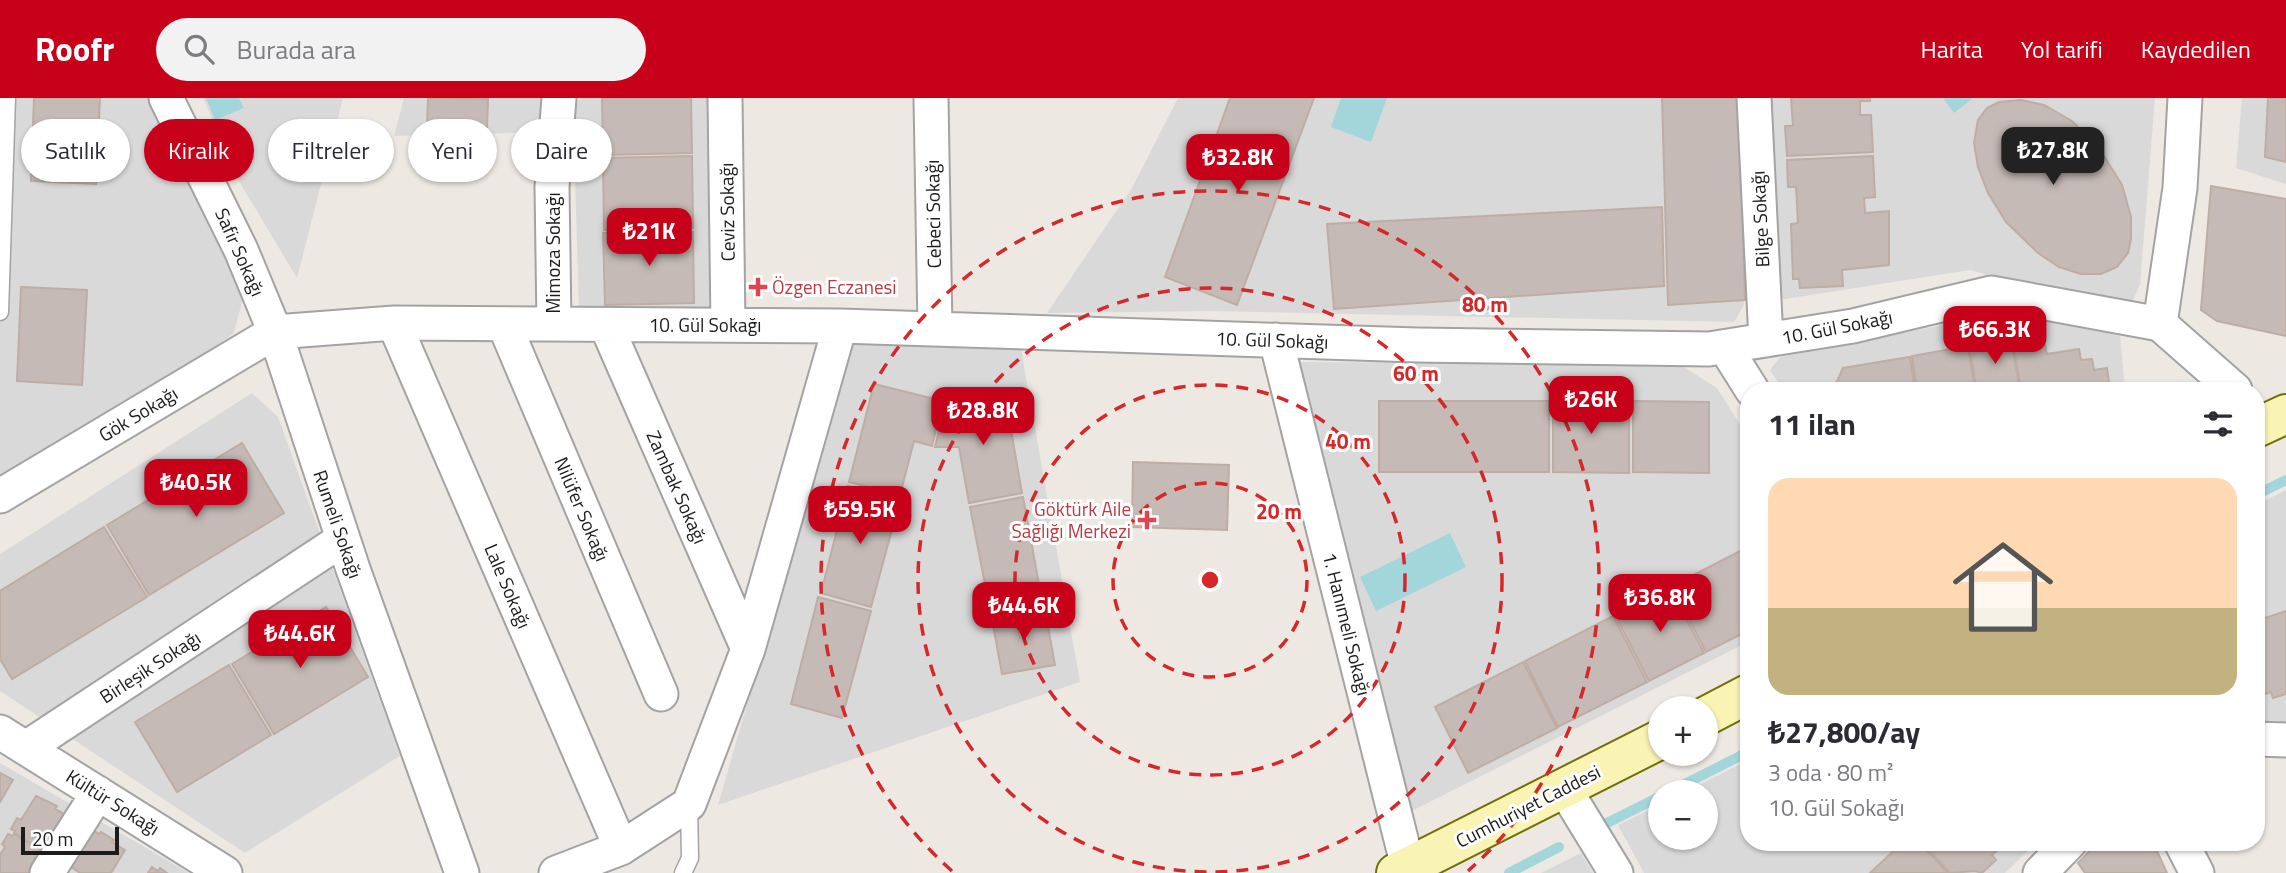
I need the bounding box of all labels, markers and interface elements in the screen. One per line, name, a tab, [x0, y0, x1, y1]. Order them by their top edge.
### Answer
search box	[156, 18, 646, 81]
text: Roofr	[35, 24, 114, 74]
icon: search	[180, 30, 218, 68]
text: Burada ara	[236, 30, 356, 69]
text: Harita	[1921, 31, 1983, 67]
text: Yol tarifi	[2021, 31, 2103, 67]
text: Kaydedilen	[2141, 31, 2251, 67]
chip: Satılık	[21, 119, 130, 182]
chip: Kiralık	[144, 119, 254, 182]
chip: Filtreler	[268, 119, 394, 182]
chip: Yeni	[408, 119, 497, 182]
chip: Daire	[511, 119, 612, 182]
pin: ₺27.8K	[1996, 127, 2110, 187]
text: ₺27.8K	[2017, 132, 2089, 167]
pin: ₺32.8K	[1181, 134, 1295, 194]
text: ₺32.8K	[1202, 139, 1274, 174]
street label: Cebeci Sokağı	[917, 159, 948, 269]
street label: Ceviz Sokağı	[711, 162, 742, 262]
street label: Bilge Sokağı	[1742, 170, 1777, 268]
street label: Mimoza Sokağı	[538, 192, 567, 314]
street label: Safir Sokağı	[208, 203, 273, 301]
pin: ₺21K	[608, 208, 690, 268]
text: ₺21K	[623, 213, 675, 248]
place label: Özgen Eczanesi	[772, 272, 897, 301]
marker: Özgen Eczanesi	[750, 279, 766, 295]
text: 80 m	[1462, 288, 1508, 320]
street label: 10. Gül Sokağı	[1779, 302, 1895, 351]
pin: ₺66.3K	[1938, 306, 2052, 366]
street label: 10. Gül Sokağı	[649, 310, 761, 339]
text: ₺66.3K	[1959, 311, 2031, 346]
street label: 10. Gül Sokağı	[1215, 323, 1329, 356]
text: 60 m	[1393, 357, 1439, 389]
pin: ₺26K	[1550, 376, 1632, 436]
street label: Gök Sokağı	[93, 379, 183, 449]
text: ₺26K	[1565, 381, 1617, 416]
pin: ₺28.8K	[926, 388, 1040, 447]
text: ₺28.8K	[947, 392, 1019, 427]
text: 11 ilan	[1768, 401, 1856, 447]
icon: filters	[2199, 405, 2237, 443]
text: 40 m	[1325, 425, 1371, 457]
street label: Zambak Sokağı	[640, 426, 715, 548]
street label: Nilüfer Sokağı	[547, 452, 617, 565]
pin: ₺40.5K	[139, 460, 253, 519]
text: ₺40.5K	[160, 464, 232, 499]
street label: Rumeli Sokağı	[306, 466, 371, 582]
pin: ₺59.5K	[803, 486, 917, 546]
text: ₺59.5K	[824, 491, 896, 526]
place label: Göktürk Aile Sağlığı Merkezi	[1011, 494, 1131, 545]
text: 20 m	[1256, 495, 1302, 527]
marker: Göktürk Aile Sağlığı Merkezi	[1137, 510, 1157, 530]
icon: home	[1940, 524, 2066, 650]
street label: Lale Sokağı	[478, 539, 539, 633]
street label: 1. Hanımeli Sokağı	[1316, 549, 1379, 699]
centre of rings	[1198, 568, 1222, 592]
pin: ₺36.8K	[1603, 574, 1717, 634]
text: ₺36.8K	[1624, 579, 1696, 614]
pin: ₺44.6K	[967, 582, 1081, 642]
text: ₺44.6K	[988, 587, 1060, 622]
pin: ₺44.6K	[243, 610, 357, 670]
text: ₺44.6K	[264, 615, 336, 650]
street label: Birleşik Sokağı	[93, 623, 206, 710]
map controls	[1648, 696, 1718, 850]
button: +	[1648, 696, 1718, 766]
text: ₺27,800/ay	[1768, 709, 1920, 755]
text: 3 oda · 80 m²	[1768, 755, 1893, 790]
street label: Cumhuriyet Caddesi	[1450, 757, 1605, 855]
street label: Kültür Sokağı	[61, 761, 166, 842]
button: −	[1648, 780, 1718, 850]
text: 10. Gül Sokağı	[1768, 790, 1904, 825]
scale bar	[21, 824, 119, 856]
text: 20 m	[32, 824, 73, 853]

